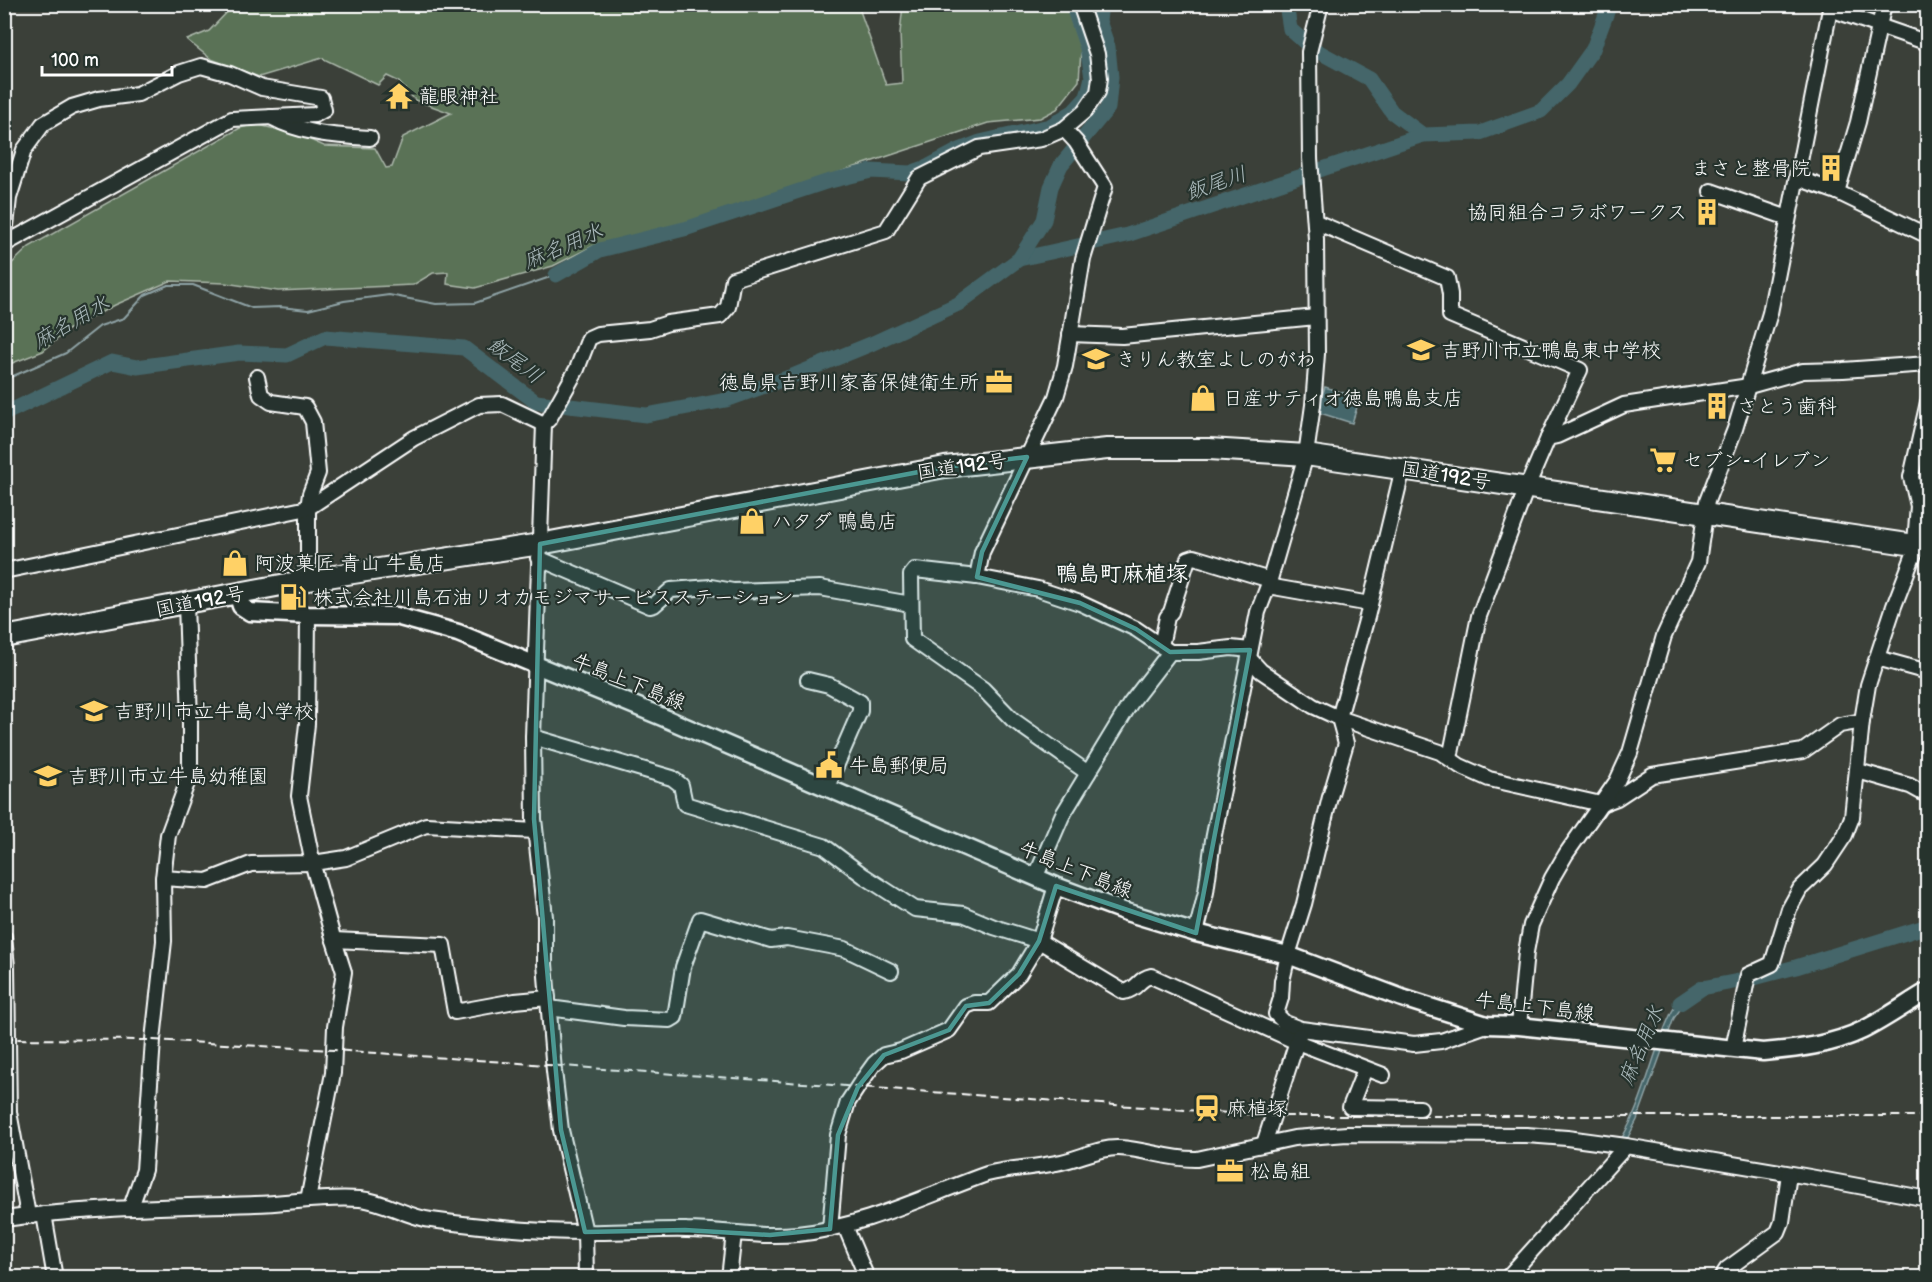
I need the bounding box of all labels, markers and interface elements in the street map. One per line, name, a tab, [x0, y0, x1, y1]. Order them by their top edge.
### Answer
scale bar	[42, 39, 172, 77]
text: 100 m	[51, 50, 99, 71]
temple icon: 龍眼神社	[384, 81, 414, 111]
place label: 龍眼神社	[419, 85, 499, 109]
building icon: まさと整骨院	[1816, 153, 1846, 183]
place label: まさと整骨院	[1691, 157, 1811, 181]
water label: 飯尾川	[1182, 161, 1250, 206]
building icon: 協同組合コラボワークス	[1692, 197, 1722, 227]
place label: 協同組合コラボワークス	[1467, 201, 1687, 225]
water label: 麻名用水	[520, 219, 607, 274]
water label: 麻名用水	[29, 291, 114, 354]
water label: 飯尾川	[482, 331, 547, 389]
school or university icon: 吉野川市立鴨島東中学校	[1406, 335, 1436, 365]
place label: 吉野川市立鴨島東中学校	[1441, 339, 1661, 363]
school or university icon: きりん教室よしのがわ	[1081, 344, 1111, 374]
place label: きりん教室よしのがわ	[1116, 348, 1316, 372]
office icon: 徳島県吉野川家畜保健衛生所	[984, 367, 1014, 397]
place label: 徳島県吉野川家畜保健衛生所	[719, 371, 979, 395]
shop icon: 日産サティオ徳島鴨島支店	[1188, 383, 1218, 413]
place label: 日産サティオ徳島鴨島支店	[1223, 387, 1463, 411]
building icon: さとう歯科	[1702, 391, 1732, 421]
place label: さとう歯科	[1737, 395, 1837, 419]
supermarket icon: セブン-イレブン	[1648, 445, 1678, 475]
street label: 国道192号	[915, 449, 1009, 485]
place label: セブン-イレブン	[1683, 449, 1830, 473]
street label: 国道192号	[1399, 457, 1493, 495]
shop icon: ハタダ 鴨島店	[737, 506, 767, 536]
place label: ハタダ 鴨島店	[772, 510, 897, 534]
shop icon: 阿波菓匠 青山 牛島店	[220, 548, 250, 578]
place label: 阿波菓匠 青山 牛島店	[255, 552, 446, 576]
district label: 鴨島町麻植塚	[1056, 561, 1188, 588]
street label: 国道192号	[153, 582, 247, 622]
fuel station icon: 株式会社川島石油リオカモジマサービスステーション	[278, 582, 308, 612]
place label: 株式会社川島石油リオカモジマサービスステーション	[313, 586, 793, 610]
street label: 牛島上下島線	[568, 648, 689, 716]
school or university icon: 吉野川市立牛島小学校	[79, 696, 109, 726]
place label: 吉野川市立牛島小学校	[114, 700, 314, 724]
public building icon: 牛島郵便局	[814, 750, 844, 780]
place label: 牛島郵便局	[849, 754, 949, 778]
school or university icon: 吉野川市立牛島幼稚園	[33, 761, 63, 791]
place label: 吉野川市立牛島幼稚園	[68, 765, 268, 789]
street label: 牛島上下島線	[1015, 836, 1136, 904]
street label: 牛島上下島線	[1474, 988, 1596, 1026]
water label: 麻名用水	[1614, 1002, 1669, 1089]
station icon: 麻植塚	[1192, 1093, 1222, 1123]
place label: 麻植塚	[1227, 1097, 1287, 1121]
office icon: 松島組	[1215, 1156, 1245, 1186]
place label: 松島組	[1250, 1160, 1310, 1184]

